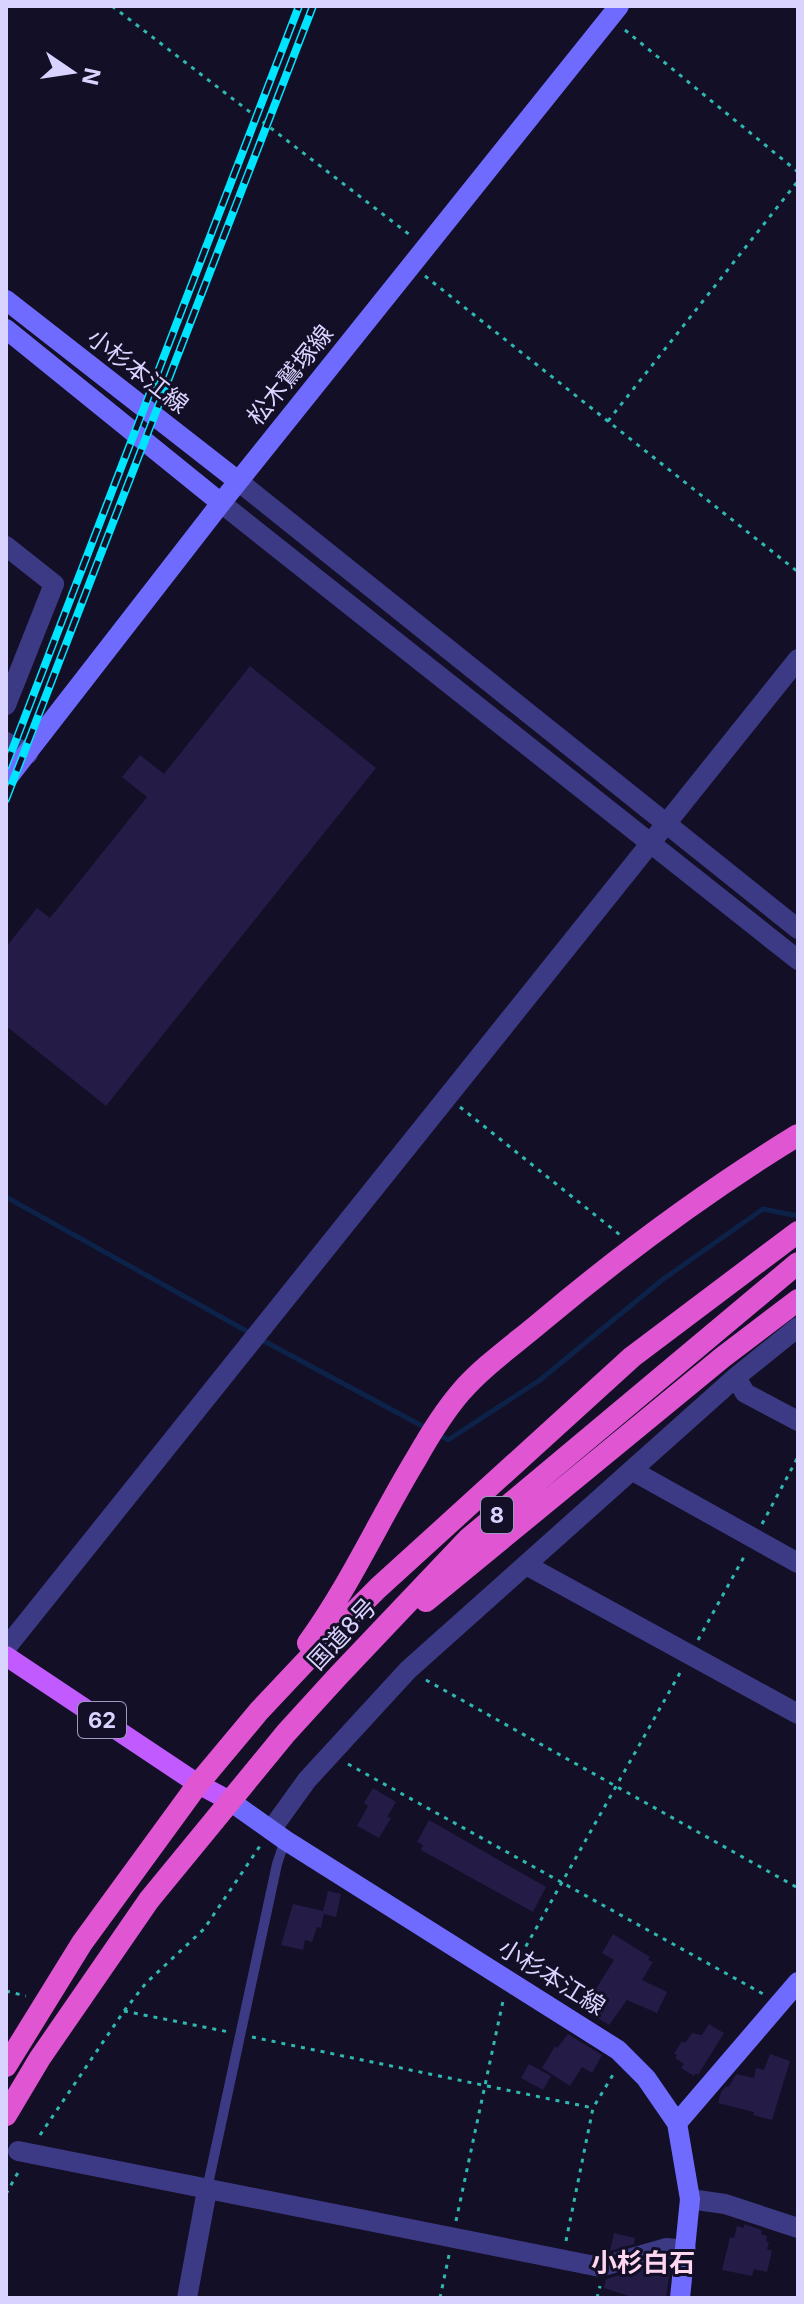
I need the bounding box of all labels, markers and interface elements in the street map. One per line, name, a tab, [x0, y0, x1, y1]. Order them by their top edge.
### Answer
north arrow	[32, 32, 112, 112]
text: N	[77, 65, 106, 88]
street label: 松木鷲塚線	[241, 319, 339, 431]
street label: 小杉本江線	[82, 323, 194, 419]
road number: 8	[481, 1497, 513, 1533]
street label: 国道8号	[302, 1592, 382, 1676]
road number: 62	[78, 1702, 126, 1738]
street label: 小杉本江線	[493, 1933, 611, 2021]
district label: 小杉白石	[591, 2247, 695, 2278]

